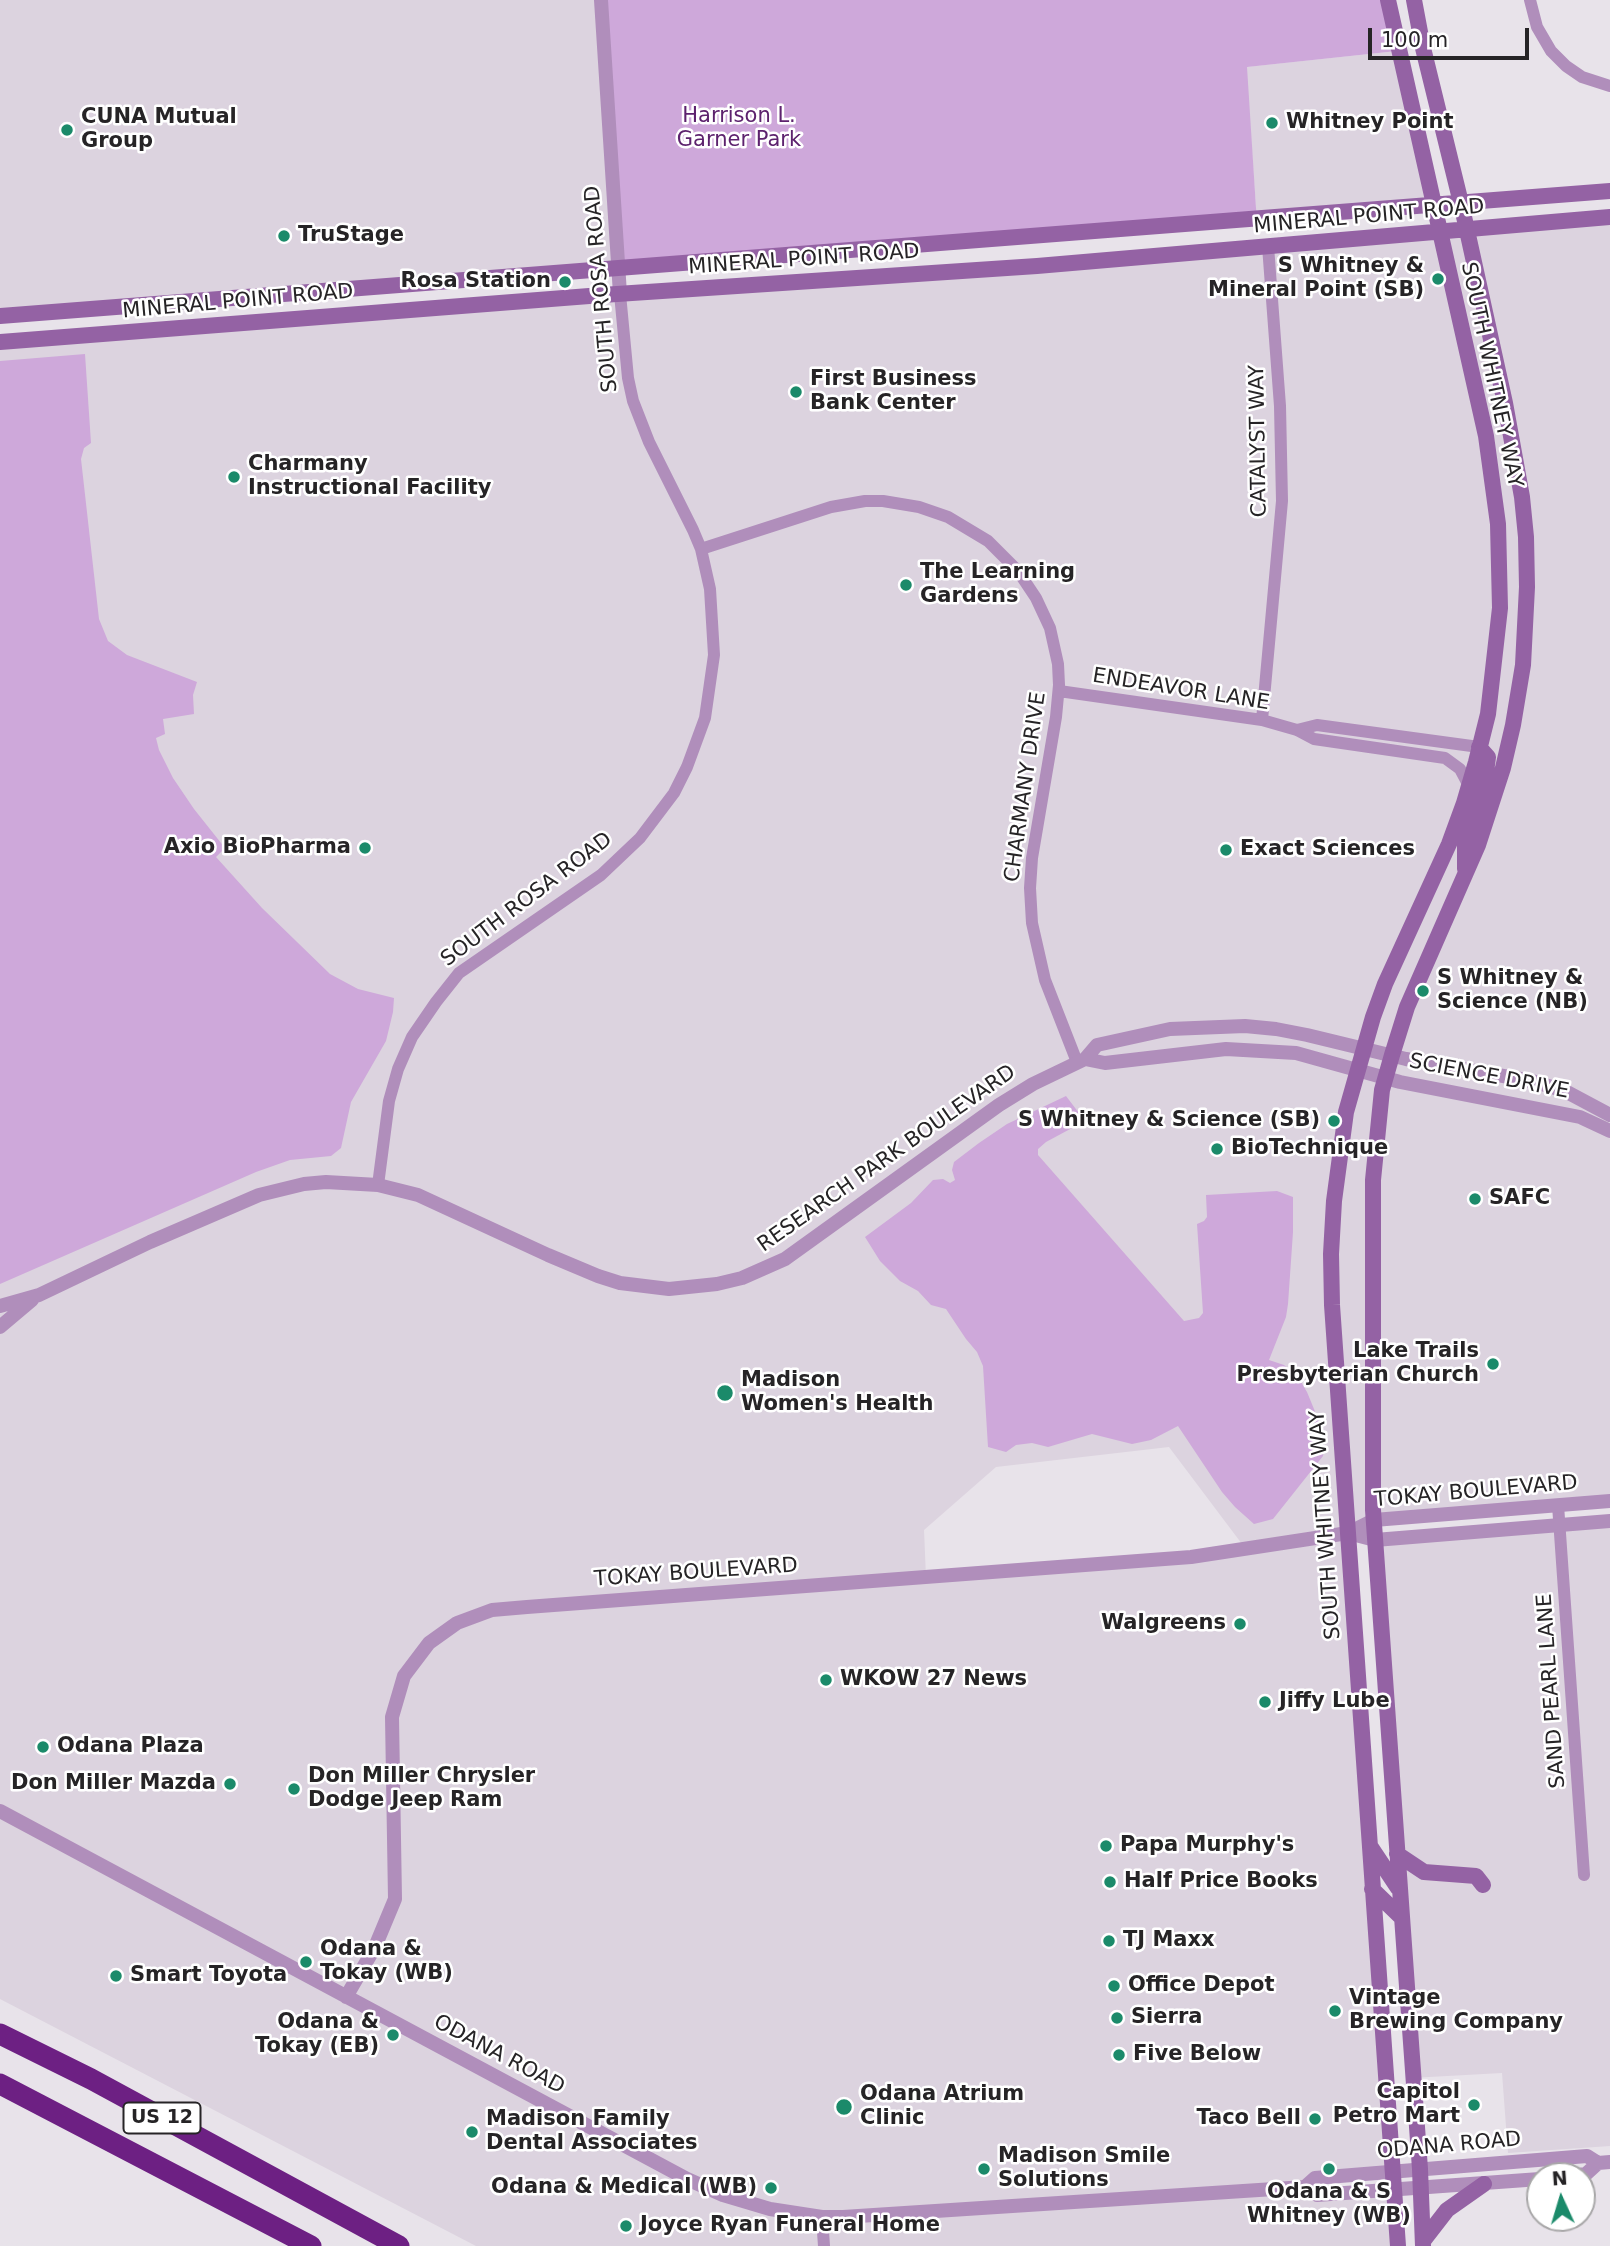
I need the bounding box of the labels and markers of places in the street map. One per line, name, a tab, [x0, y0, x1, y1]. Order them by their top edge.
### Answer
place label: CUNA Mutual Group	[81, 105, 237, 155]
place label: Whitney Point	[1286, 110, 1454, 136]
marker: Whitney Point	[1264, 115, 1280, 131]
marker: CUNA Mutual Group	[59, 122, 75, 138]
place label: TruStage	[298, 223, 404, 249]
marker: TruStage	[276, 228, 292, 244]
place label: S Whitney & Mineral Point (SB)	[1208, 254, 1424, 304]
place label: Rosa Station	[400, 269, 551, 295]
marker: S Whitney & Mineral Point (SB)	[1430, 271, 1446, 287]
marker: Rosa Station	[557, 274, 573, 290]
place label: First Business Bank Center	[810, 367, 977, 417]
marker: First Business Bank Center	[788, 384, 804, 400]
place label: Charmany Instructional Facility	[248, 452, 491, 502]
marker: Charmany Instructional Facility	[226, 469, 242, 485]
place label: The Learning Gardens	[920, 560, 1075, 610]
marker: The Learning Gardens	[898, 577, 914, 593]
place label: Axio BioPharma	[164, 835, 351, 861]
place label: Exact Sciences	[1240, 837, 1415, 863]
marker: Axio BioPharma	[357, 840, 373, 856]
marker: Exact Sciences	[1218, 842, 1234, 858]
place label: S Whitney & Science (NB)	[1437, 966, 1588, 1016]
marker: S Whitney & Science (NB)	[1415, 983, 1431, 999]
place label: S Whitney & Science (SB)	[1018, 1108, 1320, 1134]
marker: S Whitney & Science (SB)	[1326, 1113, 1342, 1129]
place label: BioTechnique	[1231, 1136, 1388, 1162]
marker: BioTechnique	[1209, 1141, 1225, 1157]
place label: SAFC	[1489, 1186, 1550, 1212]
marker: SAFC	[1467, 1191, 1483, 1207]
place label: Lake Trails Presbyterian Church	[1236, 1339, 1479, 1389]
marker: Lake Trails Presbyterian Church	[1485, 1356, 1501, 1372]
place label: Madison Women's Health	[741, 1368, 933, 1418]
marker: Madison Women's Health	[715, 1383, 735, 1403]
place label: Walgreens	[1101, 1611, 1226, 1637]
marker: Walgreens	[1232, 1616, 1248, 1632]
place label: WKOW 27 News	[840, 1667, 1027, 1693]
marker: WKOW 27 News	[818, 1672, 834, 1688]
place label: Jiffy Lube	[1279, 1689, 1390, 1715]
marker: Jiffy Lube	[1257, 1694, 1273, 1710]
place label: Odana Plaza	[57, 1734, 204, 1760]
marker: Odana Plaza	[35, 1739, 51, 1755]
place label: Don Miller Chrysler Dodge Jeep Ram	[308, 1764, 535, 1814]
place label: Don Miller Mazda	[11, 1771, 216, 1797]
marker: Don Miller Mazda	[222, 1776, 238, 1792]
marker: Don Miller Chrysler Dodge Jeep Ram	[286, 1781, 302, 1797]
place label: Papa Murphy's	[1120, 1833, 1294, 1859]
marker: Papa Murphy's	[1098, 1838, 1114, 1854]
place label: Half Price Books	[1124, 1869, 1318, 1895]
marker: Half Price Books	[1102, 1874, 1118, 1890]
place label: TJ Maxx	[1123, 1928, 1215, 1954]
marker: TJ Maxx	[1101, 1933, 1117, 1949]
place label: Odana & Tokay (WB)	[320, 1937, 453, 1987]
marker: Odana & Tokay (WB)	[298, 1954, 314, 1970]
place label: Smart Toyota	[130, 1963, 287, 1989]
marker: Smart Toyota	[108, 1968, 124, 1984]
place label: Office Depot	[1128, 1973, 1274, 1999]
marker: Office Depot	[1106, 1978, 1122, 1994]
place label: Vintage Brewing Company	[1349, 1986, 1563, 2036]
marker: Vintage Brewing Company	[1327, 2003, 1343, 2019]
place label: Sierra	[1131, 2005, 1202, 2031]
place label: Odana & Tokay (EB)	[255, 2010, 379, 2060]
marker: Sierra	[1109, 2010, 1125, 2026]
marker: Odana & Tokay (EB)	[385, 2027, 401, 2043]
place label: Five Below	[1133, 2042, 1261, 2068]
marker: Five Below	[1111, 2047, 1127, 2063]
place label: Capitol Petro Mart	[1333, 2080, 1460, 2130]
place label: Odana Atrium Clinic	[860, 2082, 1024, 2132]
marker: Odana Atrium Clinic	[834, 2097, 854, 2117]
marker: Capitol Petro Mart	[1466, 2097, 1482, 2113]
place label: Taco Bell	[1196, 2106, 1301, 2132]
place label: Madison Family Dental Associates	[486, 2107, 698, 2157]
marker: Taco Bell	[1307, 2111, 1323, 2127]
marker: Madison Family Dental Associates	[464, 2124, 480, 2140]
place label: Madison Smile Solutions	[998, 2144, 1170, 2194]
marker: Madison Smile Solutions	[976, 2161, 992, 2177]
marker: Odana & S Whitney (WB)	[1321, 2161, 1337, 2177]
place label: Odana & Medical (WB)	[491, 2175, 757, 2201]
marker: Odana & Medical (WB)	[763, 2180, 779, 2196]
place label: Odana & S Whitney (WB)	[1247, 2180, 1411, 2230]
place label: Joyce Ryan Funeral Home	[640, 2213, 940, 2239]
marker: Joyce Ryan Funeral Home	[618, 2218, 634, 2234]

